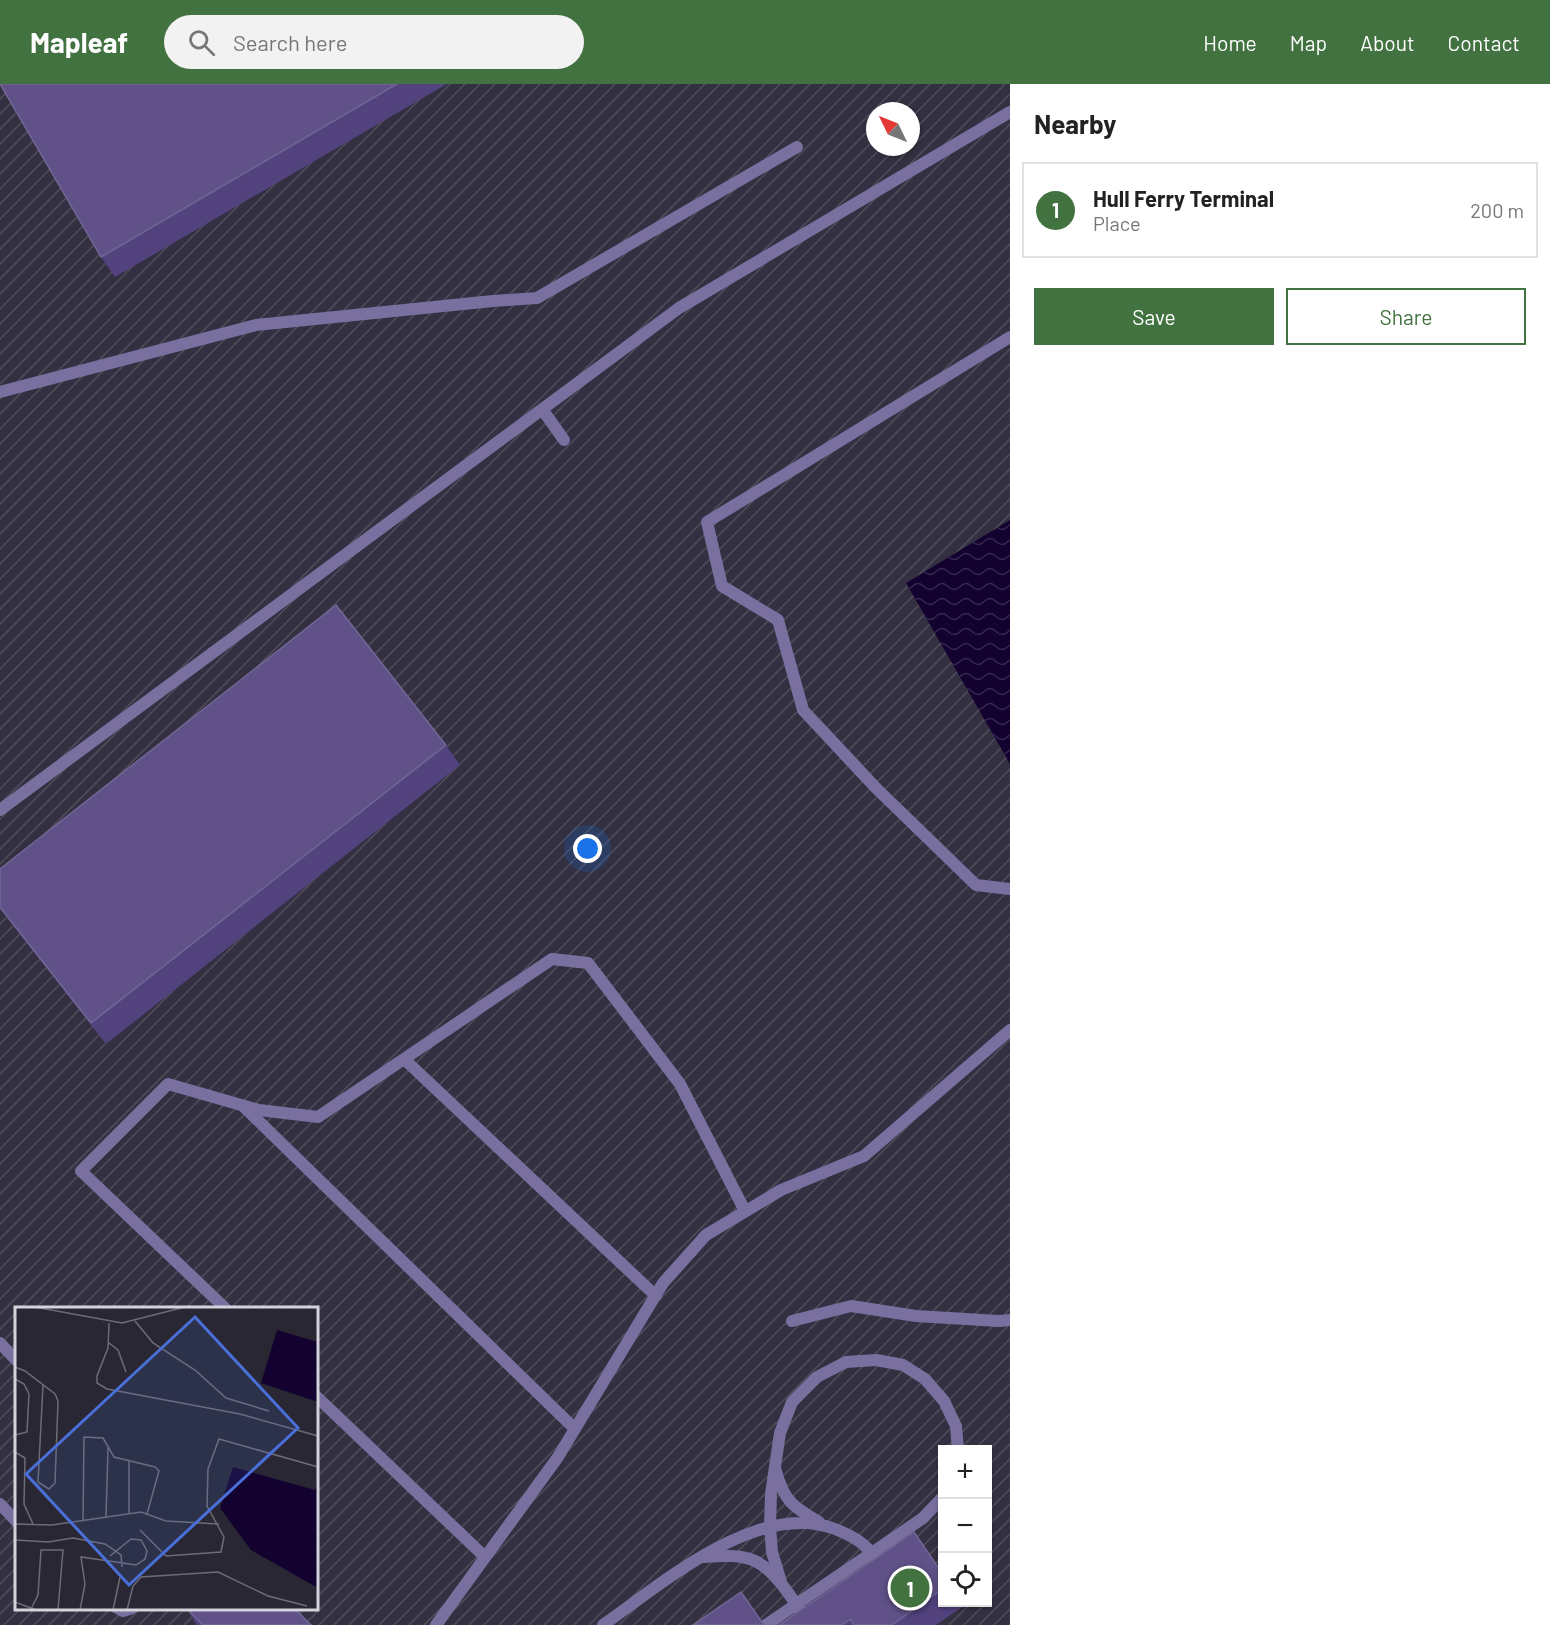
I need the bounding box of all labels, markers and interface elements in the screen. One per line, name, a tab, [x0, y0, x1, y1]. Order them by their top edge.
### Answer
search box	[164, 15, 584, 69]
text: Mapleaf	[30, 25, 128, 59]
icon: search	[185, 26, 218, 59]
text: Search here	[233, 29, 347, 55]
text: Home	[1203, 30, 1257, 55]
text: Map	[1290, 30, 1327, 55]
text: About	[1360, 30, 1415, 55]
text: Contact	[1448, 30, 1520, 55]
north arrow	[866, 102, 920, 156]
text: Nearby	[1034, 108, 1116, 139]
text: Hull Ferry Terminal	[1093, 185, 1274, 211]
text: 1	[1052, 198, 1059, 222]
text: 200 m	[1470, 198, 1524, 222]
text: Place	[1093, 211, 1141, 235]
button: Save	[1034, 288, 1274, 345]
button: Share	[1286, 288, 1526, 345]
your location	[573, 834, 602, 863]
inset map	[15, 1307, 318, 1610]
map controls	[938, 1445, 992, 1607]
button: +	[938, 1445, 992, 1499]
button: −	[938, 1499, 992, 1553]
button: locate	[938, 1553, 992, 1607]
pin: 1	[890, 1566, 930, 1610]

